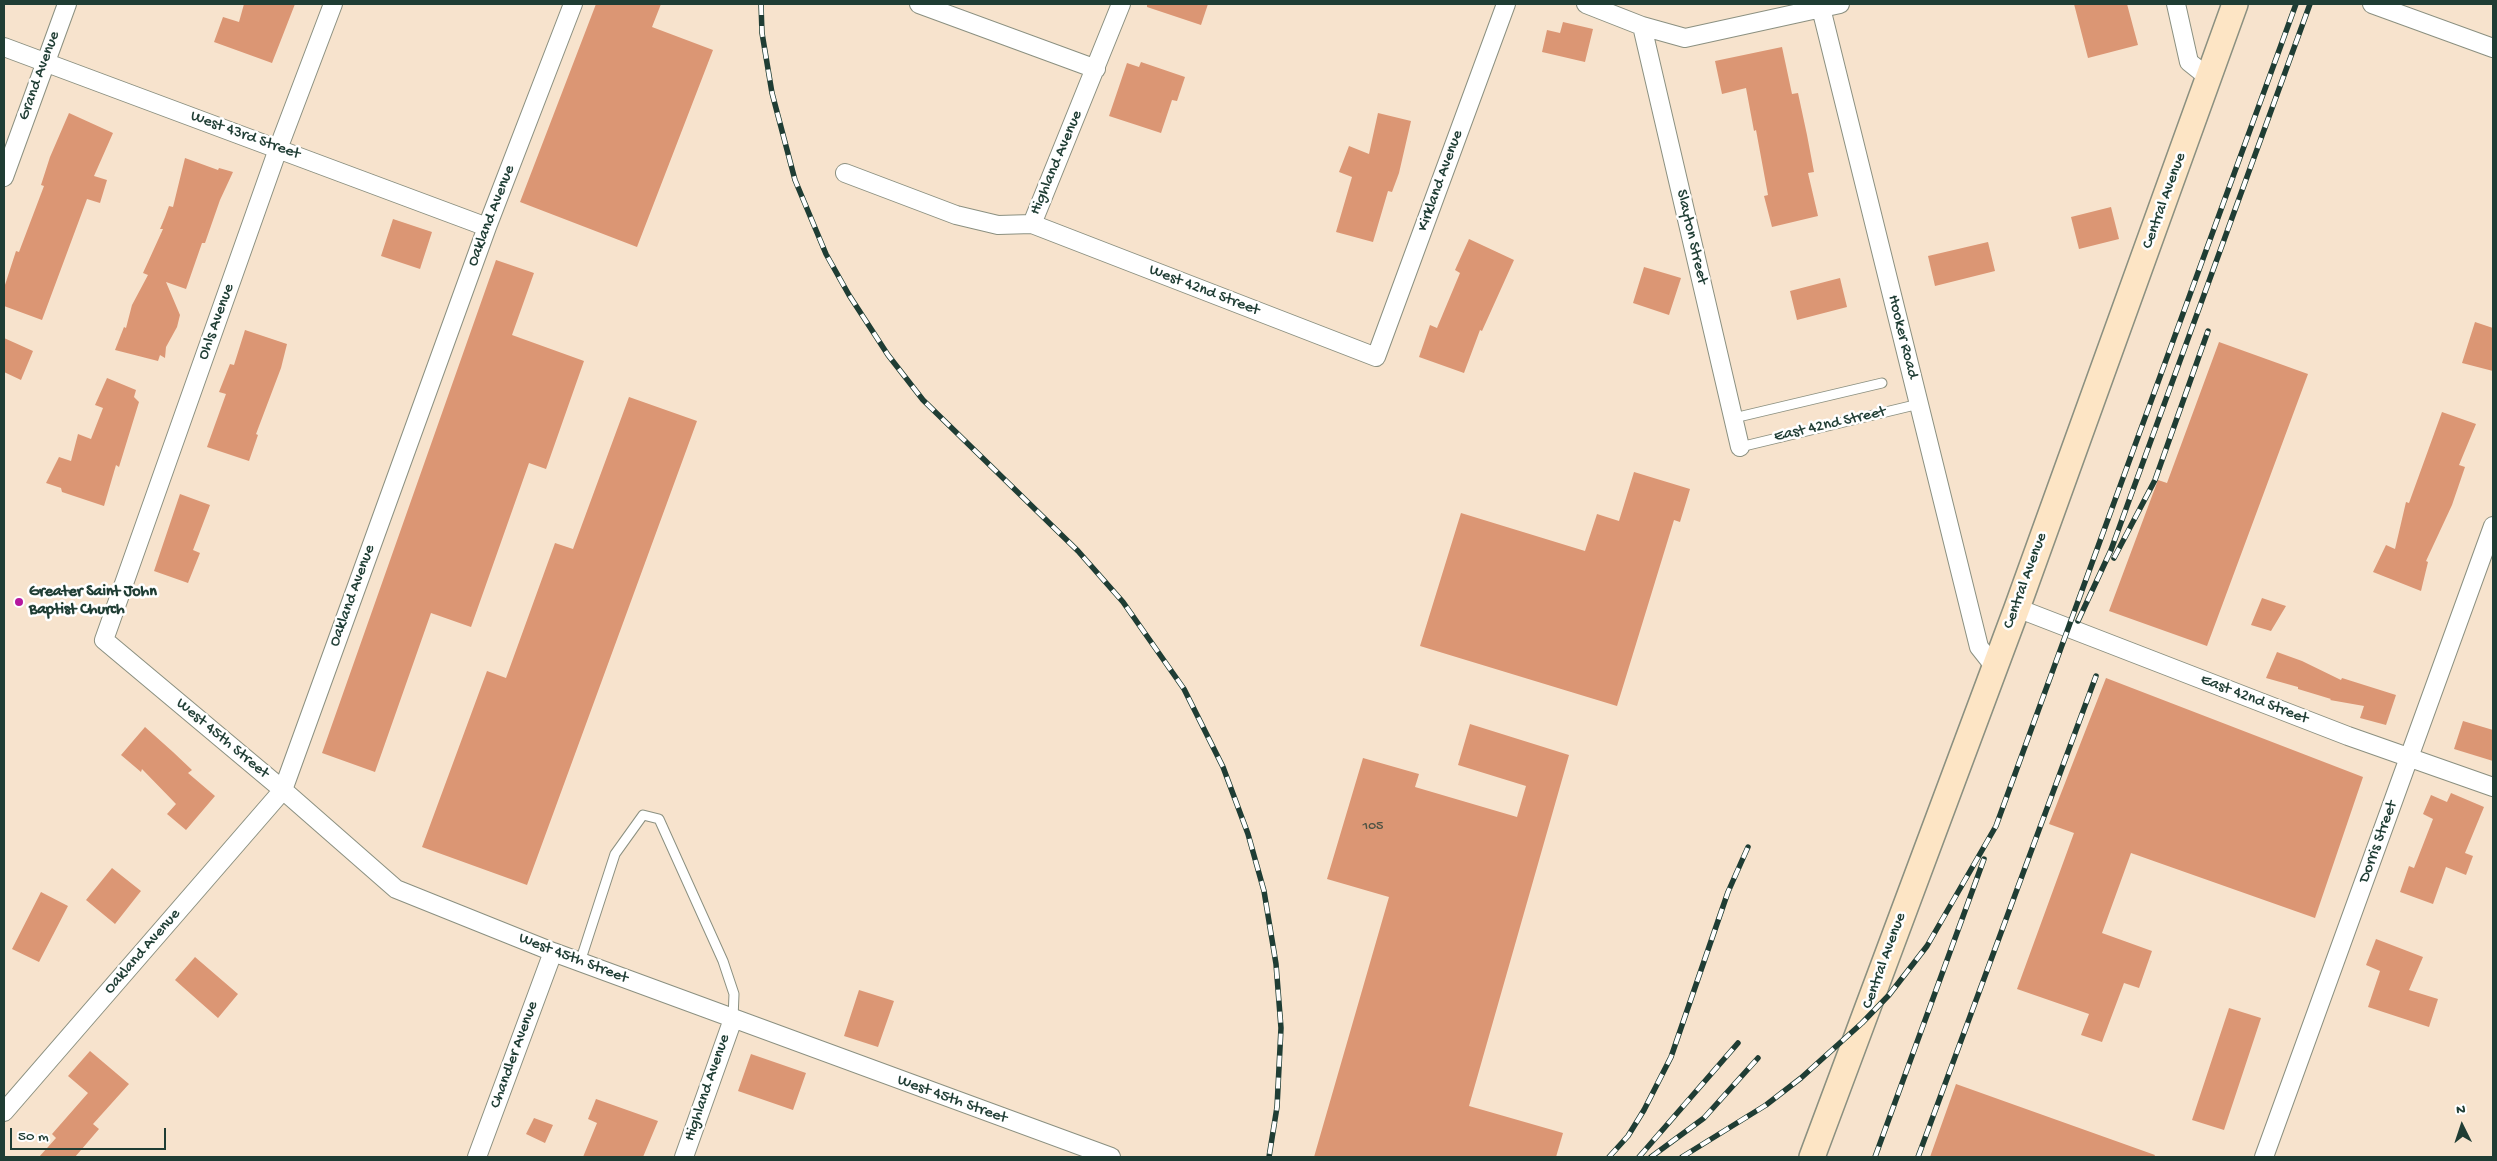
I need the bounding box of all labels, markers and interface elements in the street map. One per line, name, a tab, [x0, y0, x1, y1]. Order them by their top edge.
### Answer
street label: Grand Avenue	[15, 29, 65, 123]
street label: West 43rd Street	[187, 107, 303, 165]
street label: Highland Avenue	[1026, 108, 1088, 218]
street label: Kirkland Avenue	[1414, 128, 1468, 234]
street label: Central Avenue	[2139, 150, 2191, 252]
street label: Oakland Avenue	[464, 163, 520, 269]
street label: Slayton Street	[1671, 188, 1711, 286]
street label: West 42nd Street	[1146, 261, 1262, 321]
street label: Ohls Avenue	[194, 281, 240, 363]
street label: Hooker Road	[1882, 293, 1922, 381]
street label: East 42nd Street	[1772, 403, 1888, 447]
street label: Central Avenue	[2000, 530, 2052, 632]
street label: Oakland Avenue	[326, 542, 380, 650]
place label: Greater Saint John Baptist Church	[29, 583, 157, 621]
marker: Greater Saint John Baptist Church	[13, 596, 25, 608]
street label: East 42nd Street	[2197, 671, 2311, 729]
street label: West 45th Street	[172, 694, 272, 784]
street label: Dorris Street	[2355, 798, 2403, 886]
house number: 105	[1363, 819, 1383, 835]
street label: Oakland Avenue	[101, 905, 185, 999]
street label: Central Avenue	[1859, 910, 1911, 1012]
street label: West 45th Street	[516, 929, 630, 989]
street label: Chandler Avenue	[487, 999, 543, 1111]
street label: Highland Avenue	[681, 1032, 735, 1144]
street label: West 45th Street	[894, 1071, 1010, 1129]
north arrow	[2437, 1101, 2487, 1151]
text: N	[2456, 1102, 2466, 1119]
scale bar	[12, 1118, 169, 1150]
text: 50 m	[18, 1128, 49, 1146]

